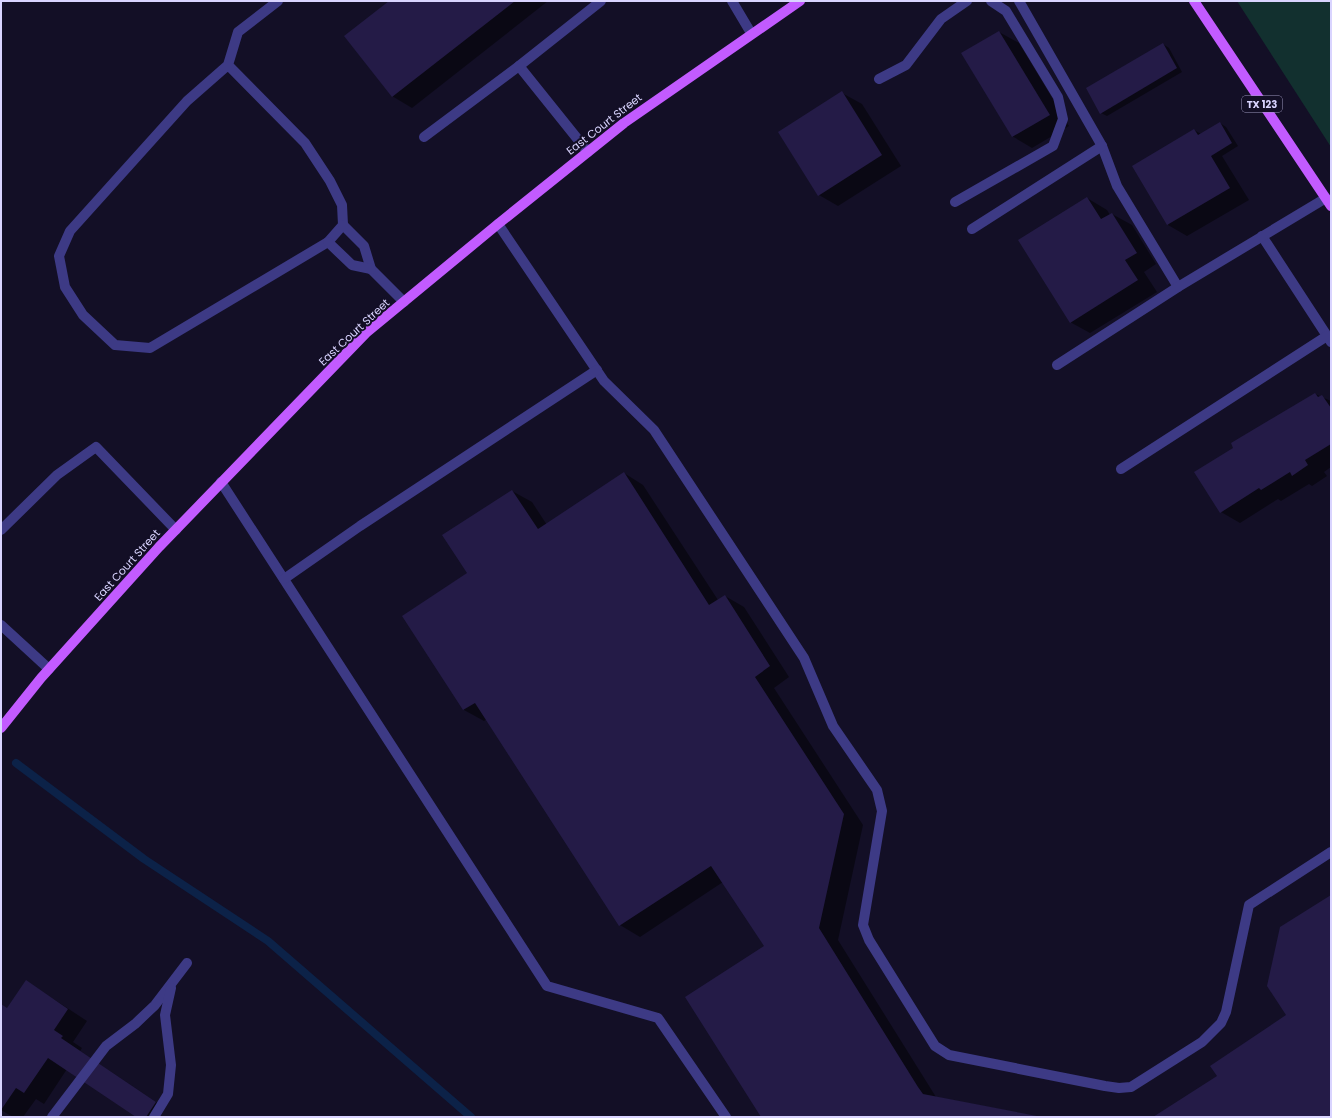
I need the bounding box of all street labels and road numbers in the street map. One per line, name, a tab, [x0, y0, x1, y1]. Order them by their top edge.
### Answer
street label: East Court Street	[563, 90, 645, 158]
road number: TX 123	[1242, 96, 1282, 112]
street label: East Court Street	[315, 295, 393, 369]
street label: East Court Street	[90, 526, 164, 604]

